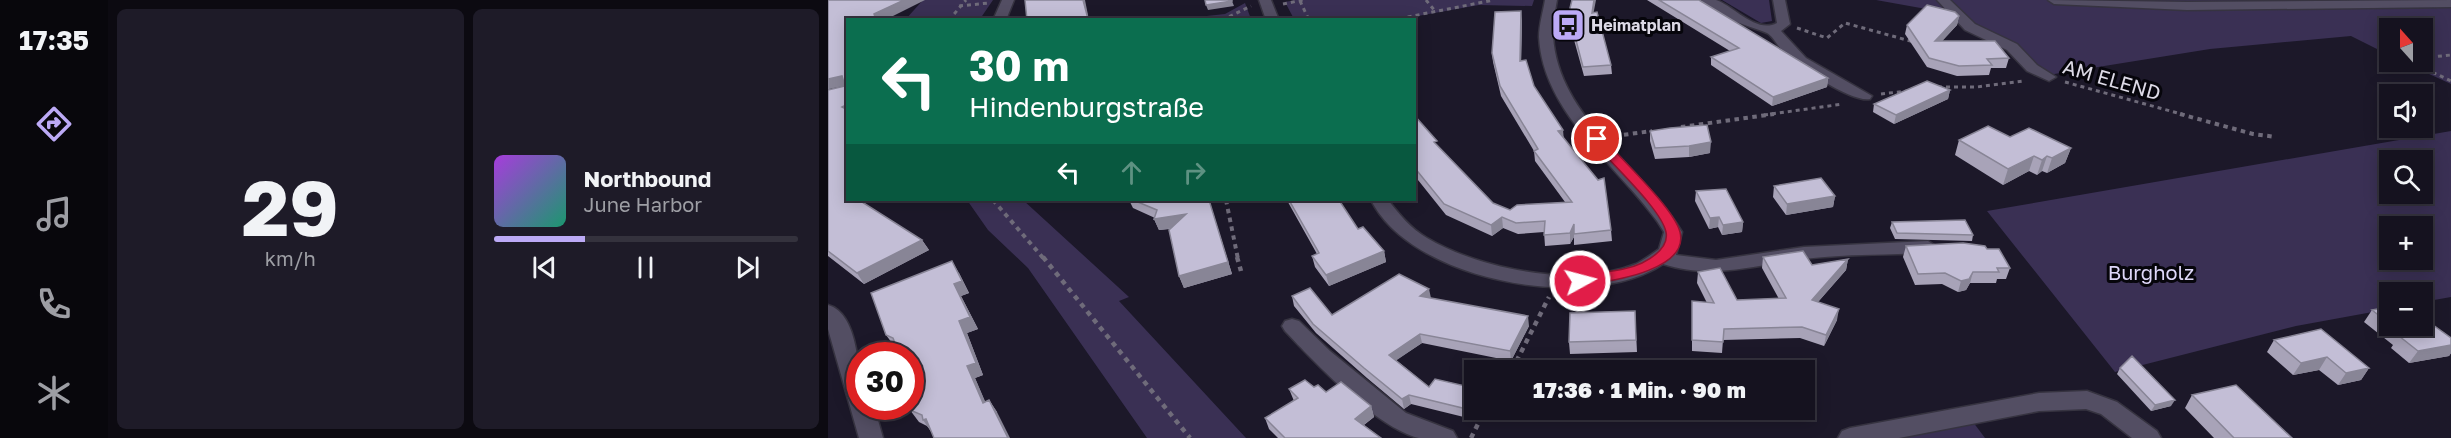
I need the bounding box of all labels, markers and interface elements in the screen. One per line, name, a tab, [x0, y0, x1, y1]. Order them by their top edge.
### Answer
bus stop icon: Heimatplan	[1550, 7, 1586, 43]
place label: Heimatplan	[1591, 15, 1681, 35]
north arrow	[2379, 18, 2433, 72]
map controls	[2379, 18, 2433, 336]
text: 17:35	[19, 24, 89, 56]
text: 30 m	[969, 40, 1069, 90]
icon: left	[870, 42, 948, 120]
street label: AM ELEND	[2060, 54, 2164, 104]
button: sound	[2379, 84, 2433, 138]
text: Hindenburgstraße	[969, 91, 1204, 123]
icon: directions	[33, 103, 75, 145]
pin	[1571, 113, 1622, 164]
icon: arrive	[1580, 122, 1613, 155]
button: search	[2379, 150, 2433, 204]
icon: left	[1052, 156, 1085, 189]
icon: ahead	[1115, 156, 1148, 189]
icon: right	[1178, 156, 1211, 189]
text: 29	[242, 160, 339, 253]
text: Northbound	[584, 165, 711, 192]
text: June Harbor	[584, 192, 702, 216]
icon: music	[33, 193, 75, 235]
button: +	[2379, 216, 2433, 270]
text: km/h	[265, 246, 316, 270]
position arrow	[1548, 249, 1612, 313]
icon: previous	[528, 251, 561, 284]
icon: pause	[629, 251, 662, 284]
icon: next	[731, 251, 764, 284]
park label: Burgholz	[2108, 260, 2194, 284]
button: −	[2379, 282, 2433, 336]
icon: phone	[33, 283, 75, 325]
speed limit sign: 30	[846, 342, 924, 420]
icon: climate	[33, 372, 75, 414]
text: 17:36 · 1 Min. · 90 m	[1533, 376, 1746, 403]

